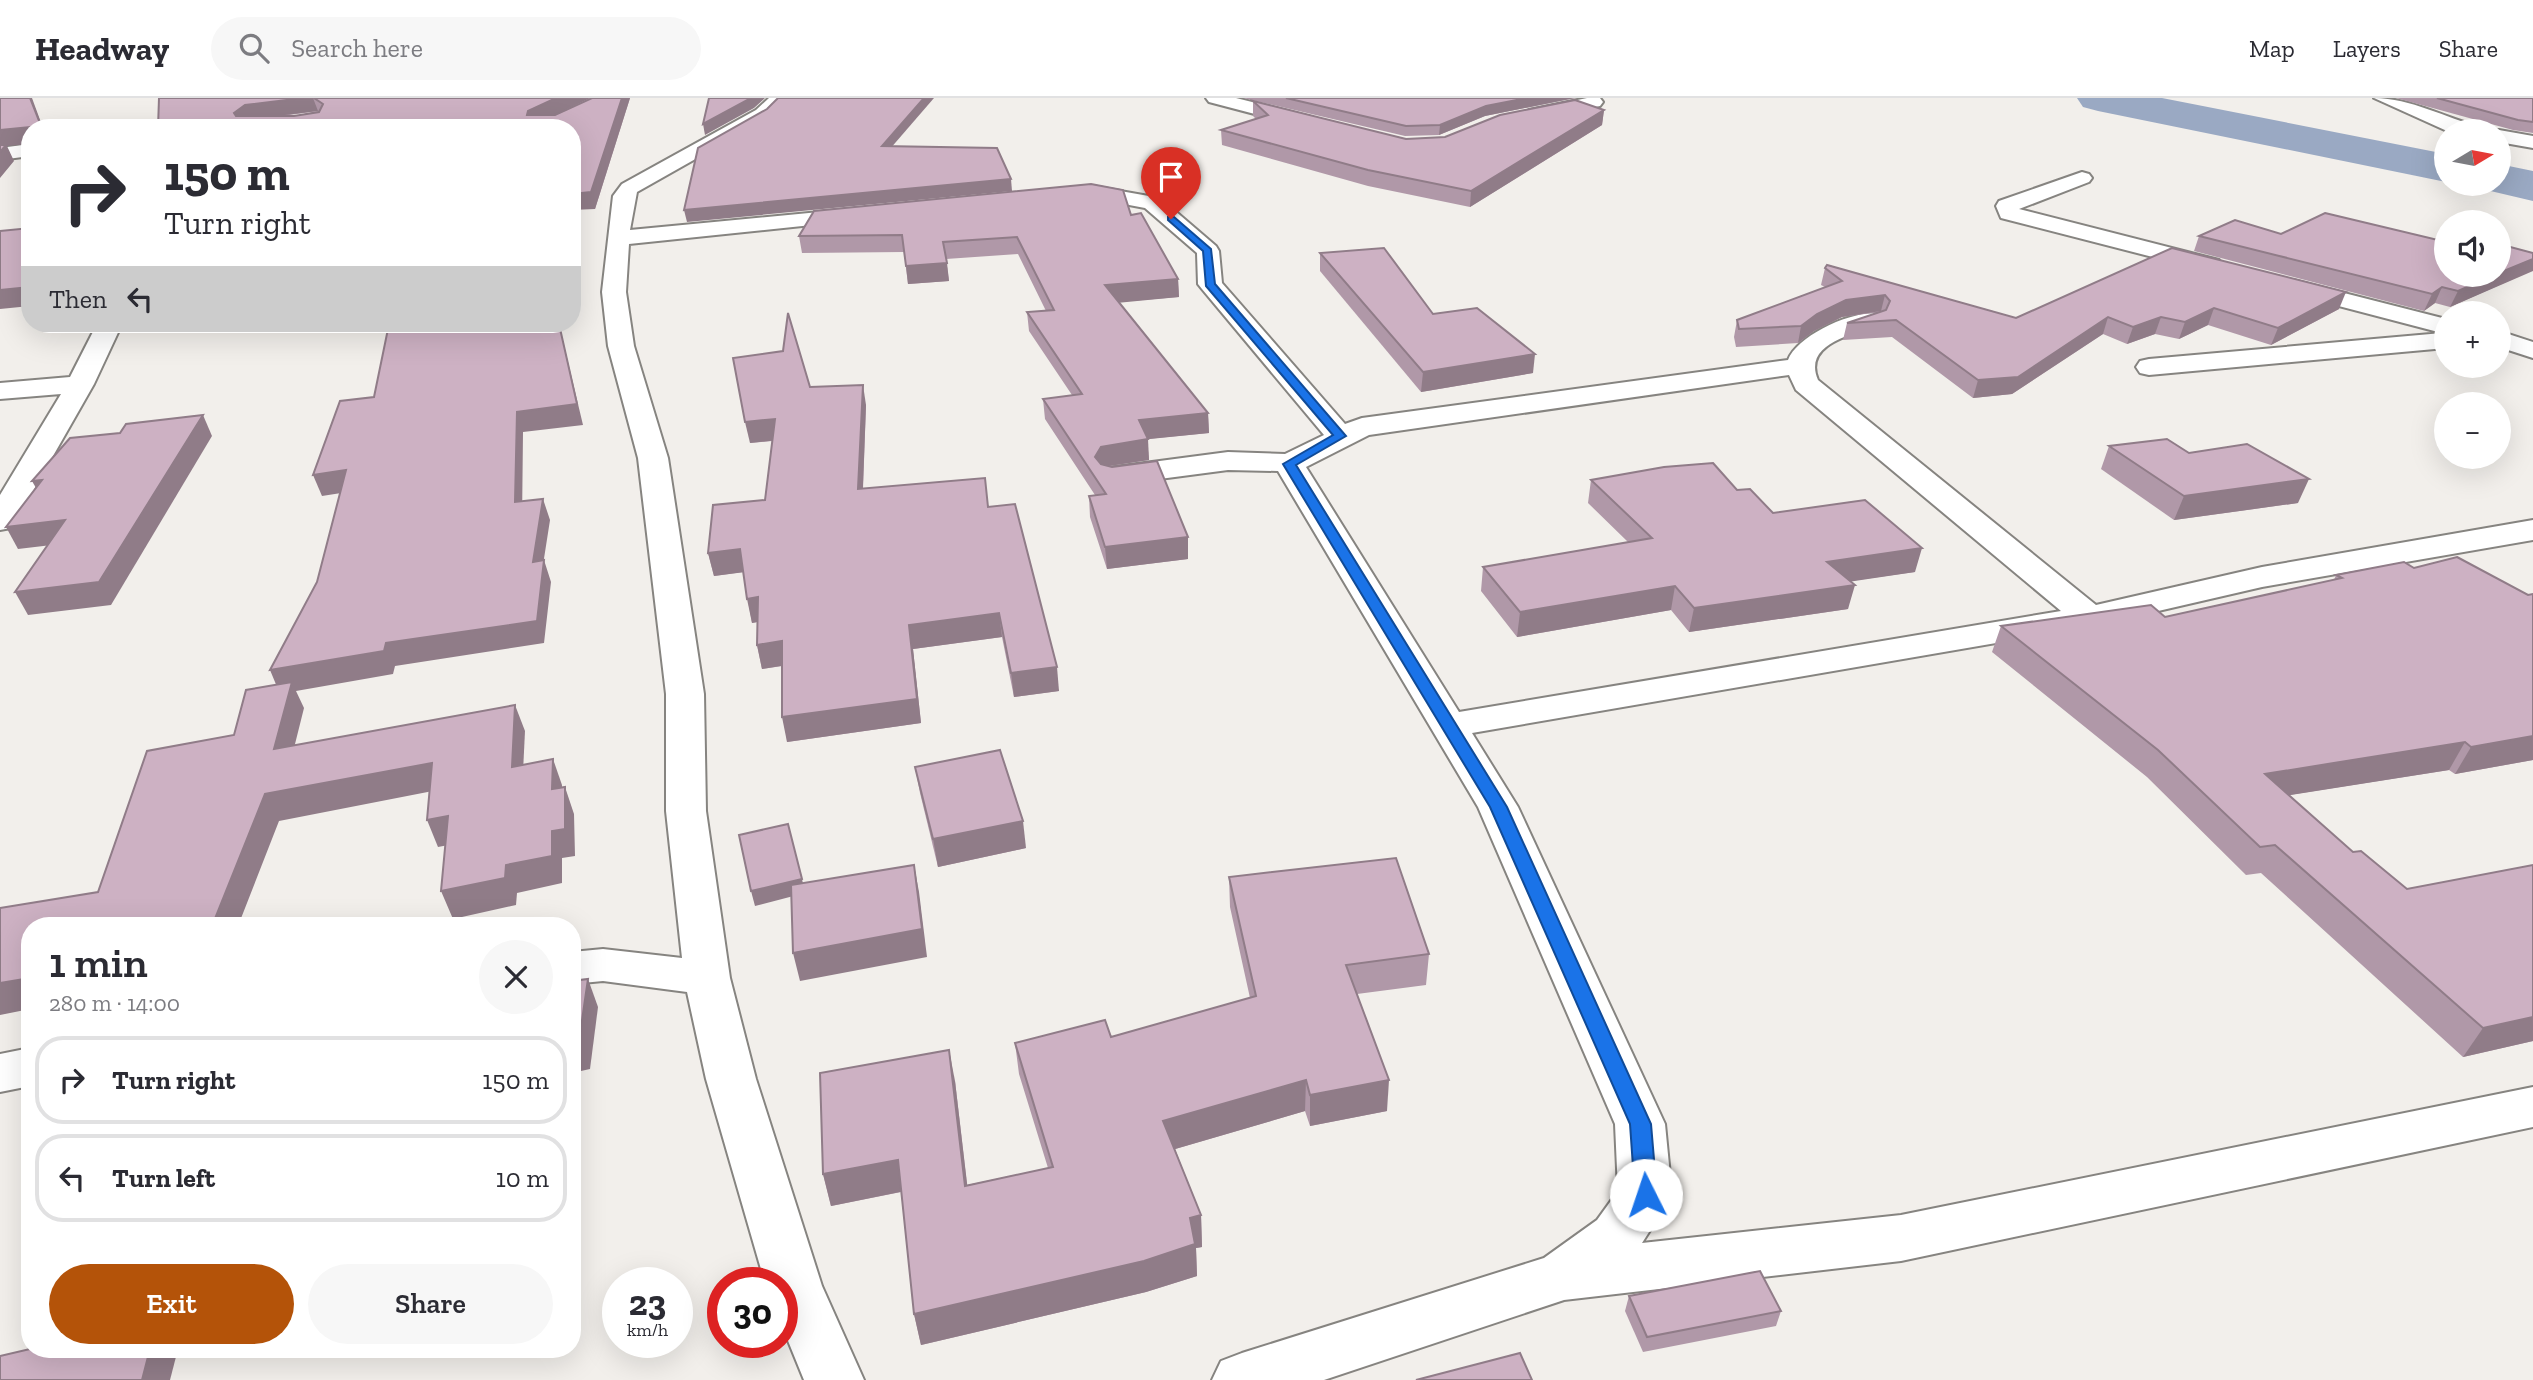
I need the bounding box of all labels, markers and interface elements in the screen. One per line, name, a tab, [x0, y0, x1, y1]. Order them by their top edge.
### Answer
search box	[211, 17, 701, 80]
text: Headway	[35, 29, 169, 68]
icon: search	[235, 29, 273, 67]
text: Search here	[291, 32, 423, 64]
text: Map	[2249, 34, 2295, 63]
text: Layers	[2333, 34, 2401, 63]
text: Share	[2439, 34, 2498, 63]
north arrow	[2434, 119, 2511, 196]
map controls	[2434, 119, 2511, 469]
text: 150 m	[164, 144, 290, 203]
icon: right	[49, 147, 140, 238]
pin	[1141, 147, 1201, 219]
icon: arrive	[1152, 158, 1190, 196]
text: Turn right	[164, 204, 311, 242]
button: sound	[2434, 210, 2511, 287]
icon: left	[121, 280, 159, 318]
text: Then	[49, 283, 107, 315]
button: +	[2434, 301, 2511, 378]
button: −	[2434, 392, 2511, 469]
text: 1 min	[49, 937, 148, 988]
button: close	[479, 940, 553, 1014]
text: 280 m · 14:00	[49, 989, 180, 1017]
icon: right	[53, 1061, 91, 1099]
text: Turn right	[112, 1064, 235, 1096]
text: 150 m	[482, 1064, 549, 1096]
position arrow	[1609, 1158, 1683, 1232]
icon: left	[53, 1159, 91, 1197]
text: Turn left	[112, 1162, 215, 1194]
text: 10 m	[496, 1162, 549, 1194]
button: Exit	[49, 1264, 294, 1344]
button: Share	[308, 1264, 553, 1344]
speed limit sign: 30	[707, 1267, 798, 1358]
text: 23	[629, 1282, 666, 1324]
text: km/h	[627, 1319, 668, 1341]

